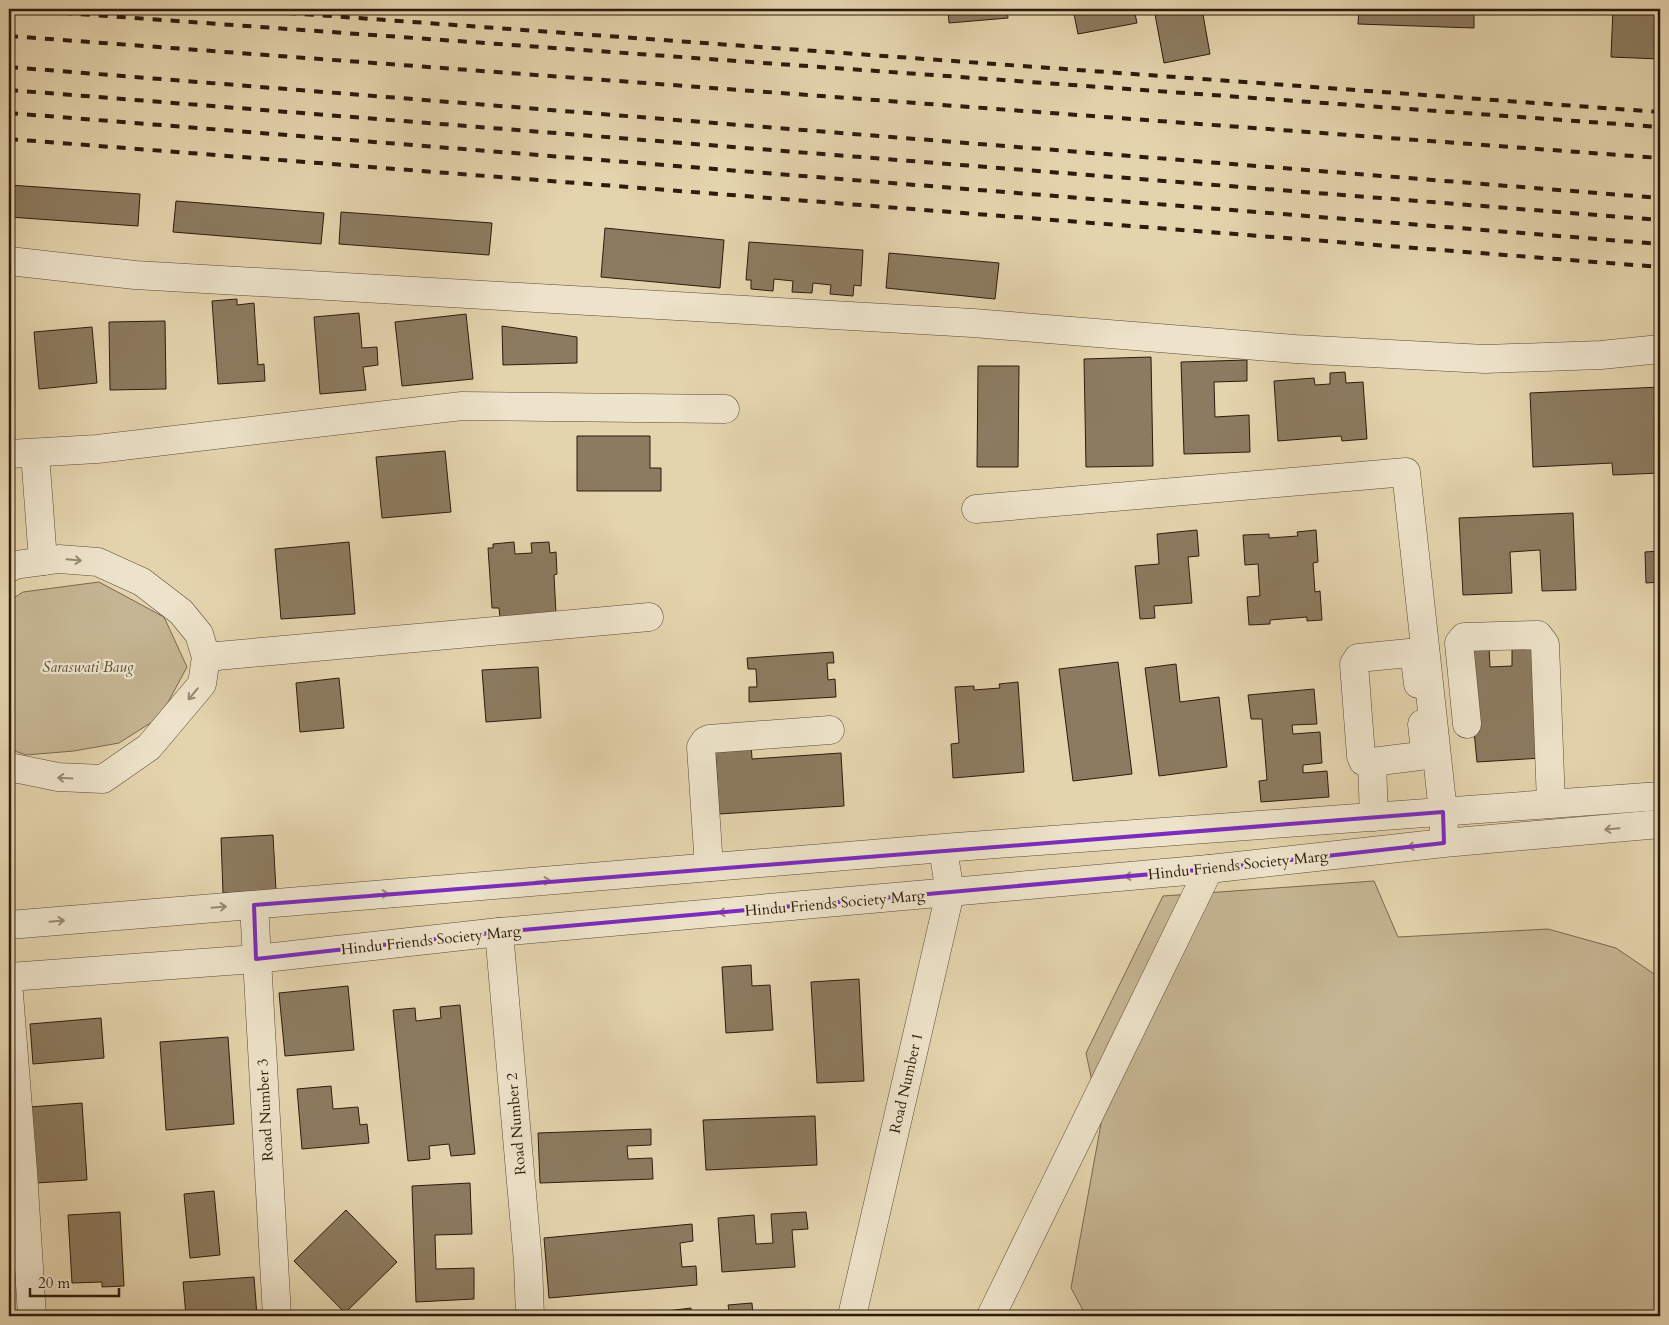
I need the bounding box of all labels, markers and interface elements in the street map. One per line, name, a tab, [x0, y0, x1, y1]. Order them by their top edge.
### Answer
one-way arrow	[66, 556, 82, 565]
park label: Saraswati Baug	[42, 657, 134, 677]
one-way arrow	[188, 688, 199, 701]
one-way arrow	[58, 773, 74, 782]
one-way arrow	[1604, 824, 1620, 833]
one-way arrow	[1407, 841, 1423, 851]
street label: Hindu Friends Society Marg	[1147, 846, 1330, 884]
one-way arrow	[1124, 871, 1140, 881]
one-way arrow	[535, 876, 551, 886]
street label: Hindu Friends Society Marg	[744, 885, 927, 921]
one-way arrow	[373, 889, 389, 899]
one-way arrow	[211, 903, 227, 912]
one-way arrow	[718, 907, 734, 917]
one-way arrow	[49, 916, 65, 926]
street label: Hindu Friends Society Marg	[340, 921, 523, 959]
street label: Road Number 1	[885, 1031, 927, 1135]
street label: Road Number 3	[252, 1058, 278, 1162]
street label: Road Number 2	[502, 1072, 530, 1176]
scale bar	[30, 1265, 119, 1297]
text: 20 m	[38, 1273, 70, 1293]

